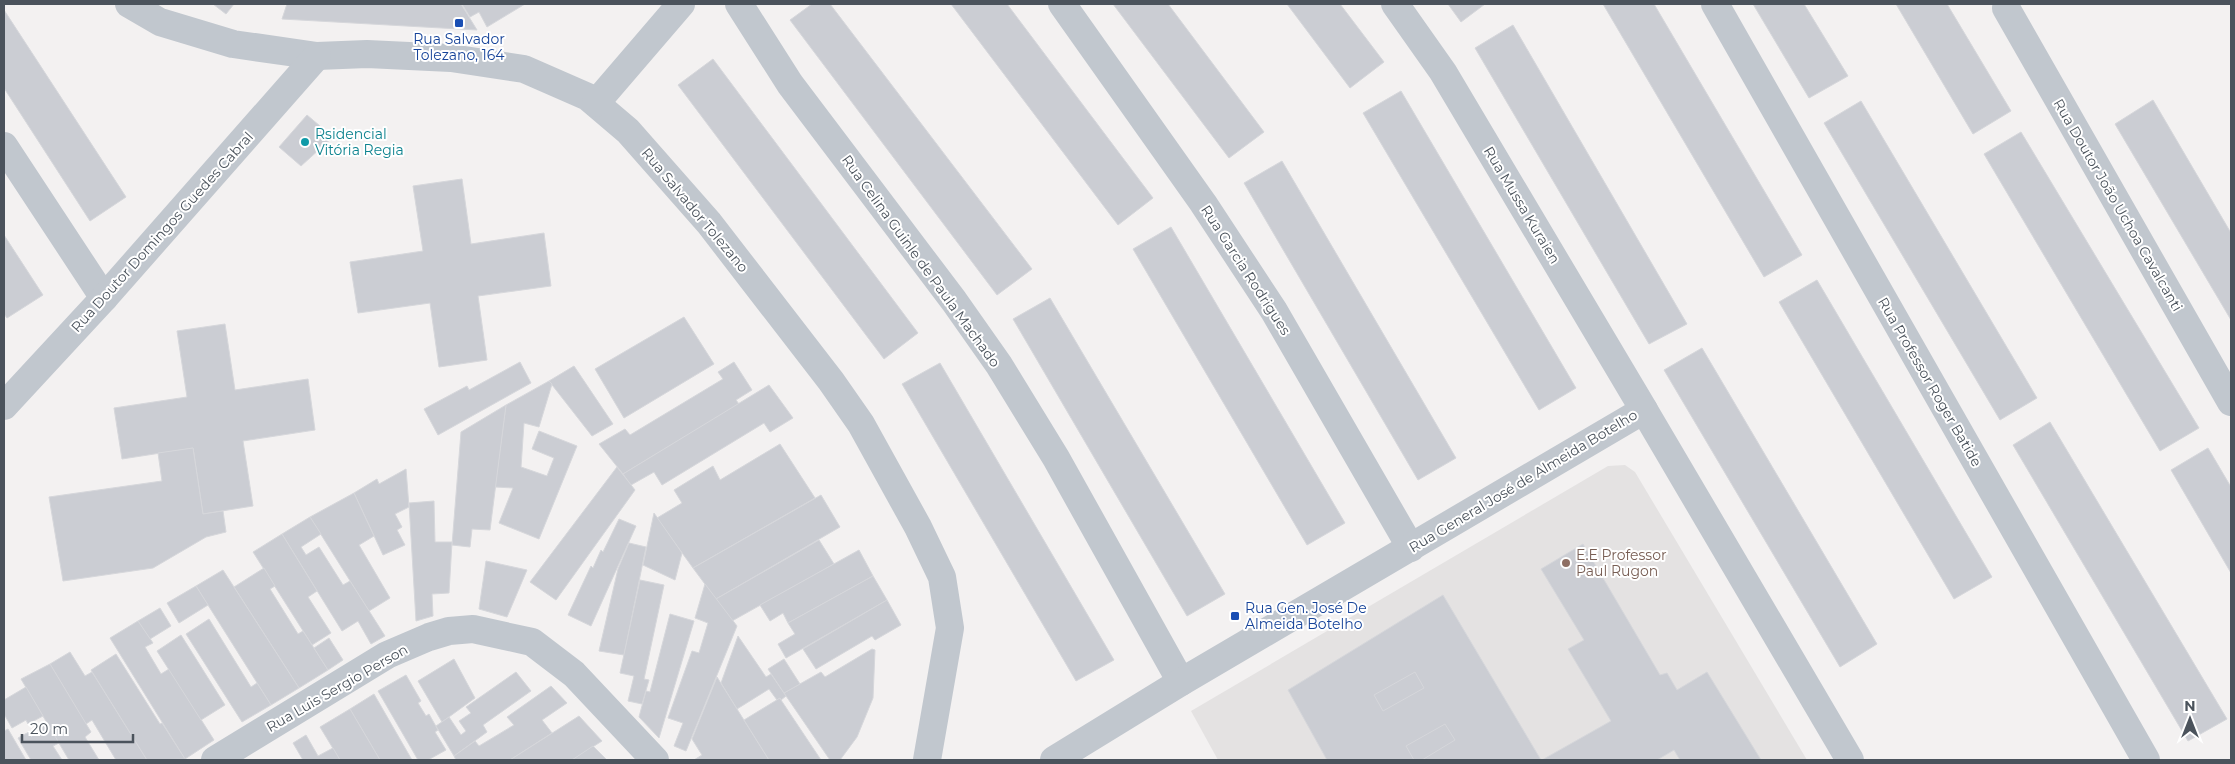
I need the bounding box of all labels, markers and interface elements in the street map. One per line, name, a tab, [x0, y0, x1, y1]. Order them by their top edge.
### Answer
marker: Rua Salvador Tolezano, 164	[453, 17, 465, 29]
place label: Rua Salvador Tolezano, 164	[413, 30, 505, 64]
street label: Rua Doutor João Uchoa Cavalcanti	[2050, 96, 2186, 314]
place label: Rsidencial Vitória Regia	[315, 125, 404, 159]
street label: Rua Doutor Domingos Guedes Cabral	[67, 128, 257, 336]
marker: Rsidencial Vitória Regia	[299, 136, 311, 148]
street label: Rua Mussa Kuraien	[1480, 143, 1564, 267]
street label: Rua Salvador Tolezano	[638, 144, 753, 276]
street label: Rua Celina Guinle de Paula Machado	[838, 151, 1004, 371]
street label: Rua Garcia Rodrigues	[1197, 202, 1295, 339]
street label: Rua Professor Roger Batide	[1874, 294, 1986, 470]
street label: Rua General José de Almeida Botelho	[1406, 405, 1641, 557]
place label: E.E Professor Paul Rugon	[1576, 546, 1667, 580]
marker: E.E Professor Paul Rugon	[1560, 557, 1572, 569]
place label: Rua Gen. José De Almeida Botelho	[1245, 599, 1367, 633]
marker: Rua Gen. José De Almeida Botelho	[1229, 610, 1241, 622]
street label: Rua Luis Sergio Person	[263, 640, 411, 736]
north arrow	[2165, 694, 2215, 744]
text: N	[2184, 697, 2196, 715]
scale bar	[22, 712, 134, 744]
text: 20 m	[30, 719, 68, 738]

